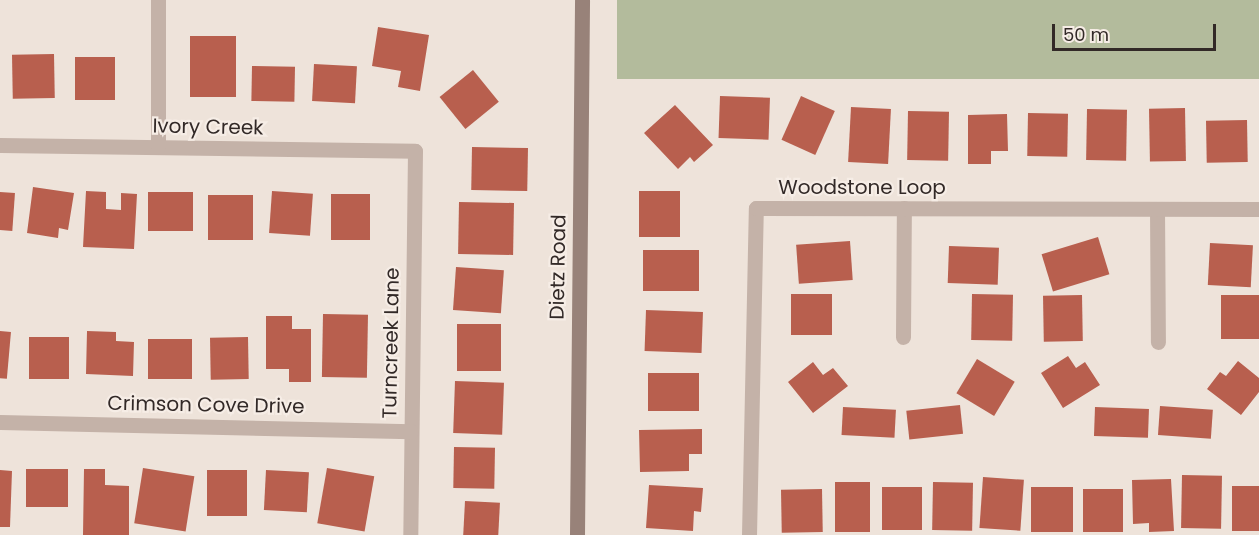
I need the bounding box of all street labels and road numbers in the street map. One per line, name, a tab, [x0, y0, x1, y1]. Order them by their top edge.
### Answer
street label: Ivory Creek	[152, 114, 264, 140]
street label: Woodstone Loop	[778, 175, 946, 199]
street label: Dietz Road	[545, 214, 571, 320]
street label: Turncreek Lane	[378, 267, 404, 419]
street label: Crimson Cove Drive	[107, 391, 305, 419]

